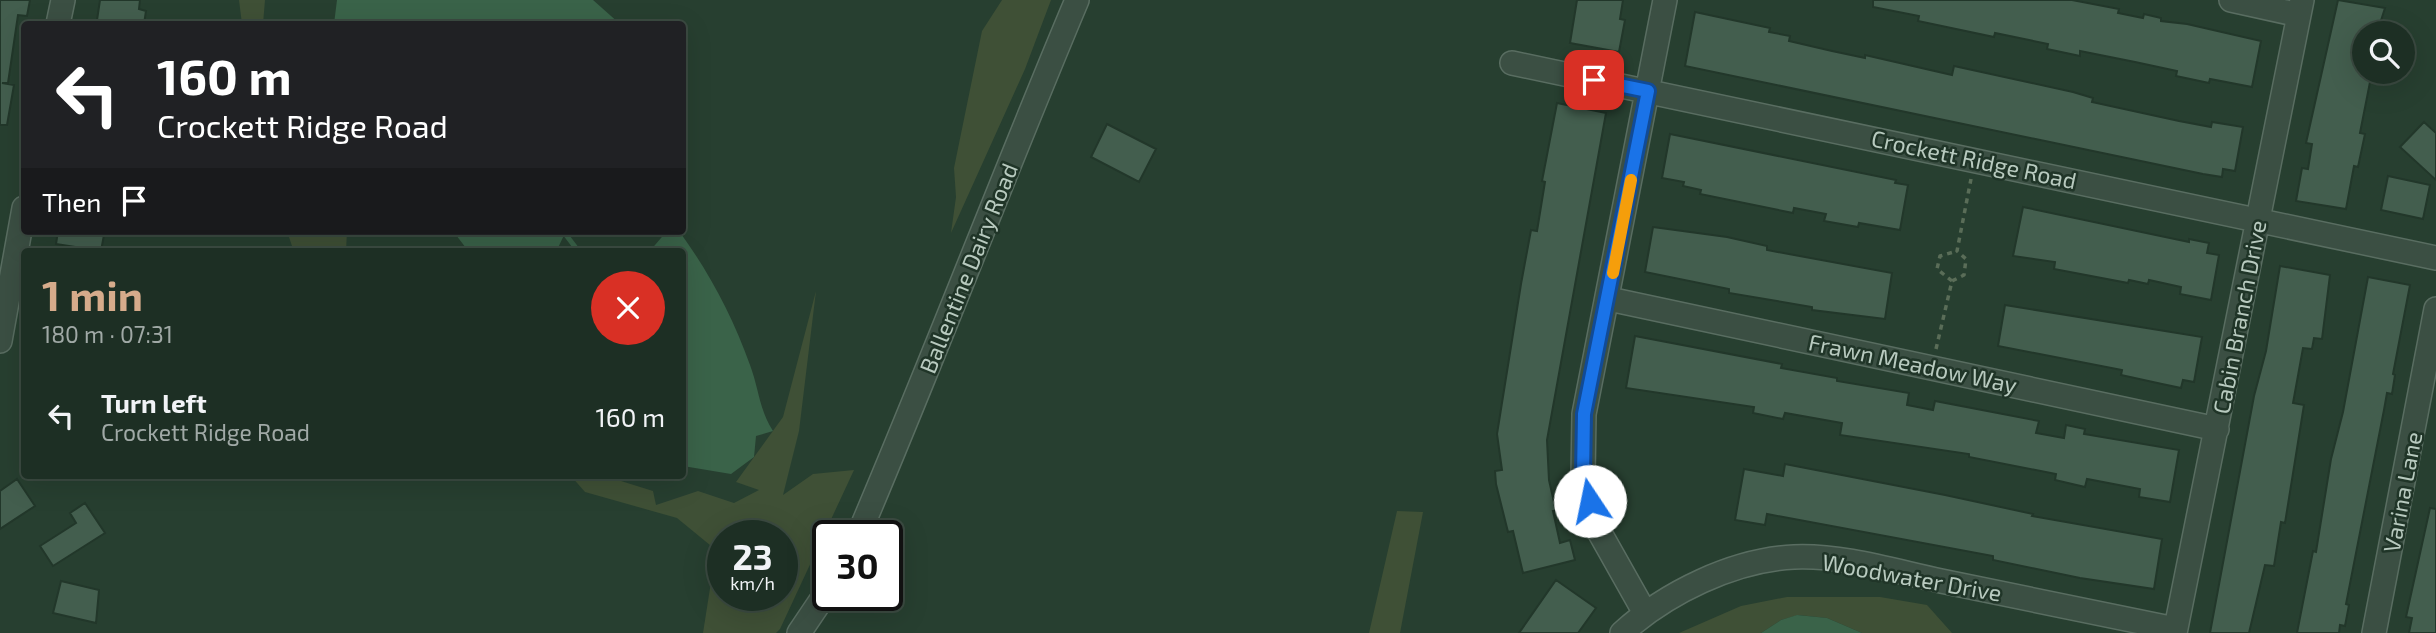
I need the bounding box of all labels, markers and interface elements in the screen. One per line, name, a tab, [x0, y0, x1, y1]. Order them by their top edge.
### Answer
map controls	[2352, 21, 2415, 84]
button: search	[2352, 21, 2415, 84]
text: 160 m	[157, 46, 292, 105]
icon: left	[42, 49, 133, 140]
pin	[1564, 50, 1624, 110]
icon: arrive	[1575, 61, 1613, 99]
text: Crockett Ridge Road	[157, 106, 448, 144]
street label: Crockett Ridge Road	[1869, 124, 2079, 194]
street label: Ballentine Dairy Road	[913, 159, 1023, 377]
icon: arrive	[115, 182, 153, 220]
text: Then	[42, 186, 101, 217]
street label: Cabin Branch Drive	[2206, 218, 2272, 416]
text: 1 min	[42, 269, 143, 319]
button: close	[591, 271, 665, 345]
text: 180 m · 07:31	[42, 320, 173, 348]
street label: Frawn Meadow Way	[1806, 327, 2020, 399]
text: Turn left	[101, 387, 207, 418]
icon: left	[42, 397, 80, 435]
text: 160 m	[596, 401, 665, 432]
text: Crockett Ridge Road	[101, 418, 310, 446]
street label: Varina Lane	[2377, 429, 2427, 555]
position arrow	[1553, 464, 1627, 538]
speed limit sign: 30	[812, 520, 903, 611]
text: 23	[732, 535, 773, 577]
street label: Woodwater Drive	[1820, 547, 2004, 607]
text: km/h	[730, 572, 775, 594]

